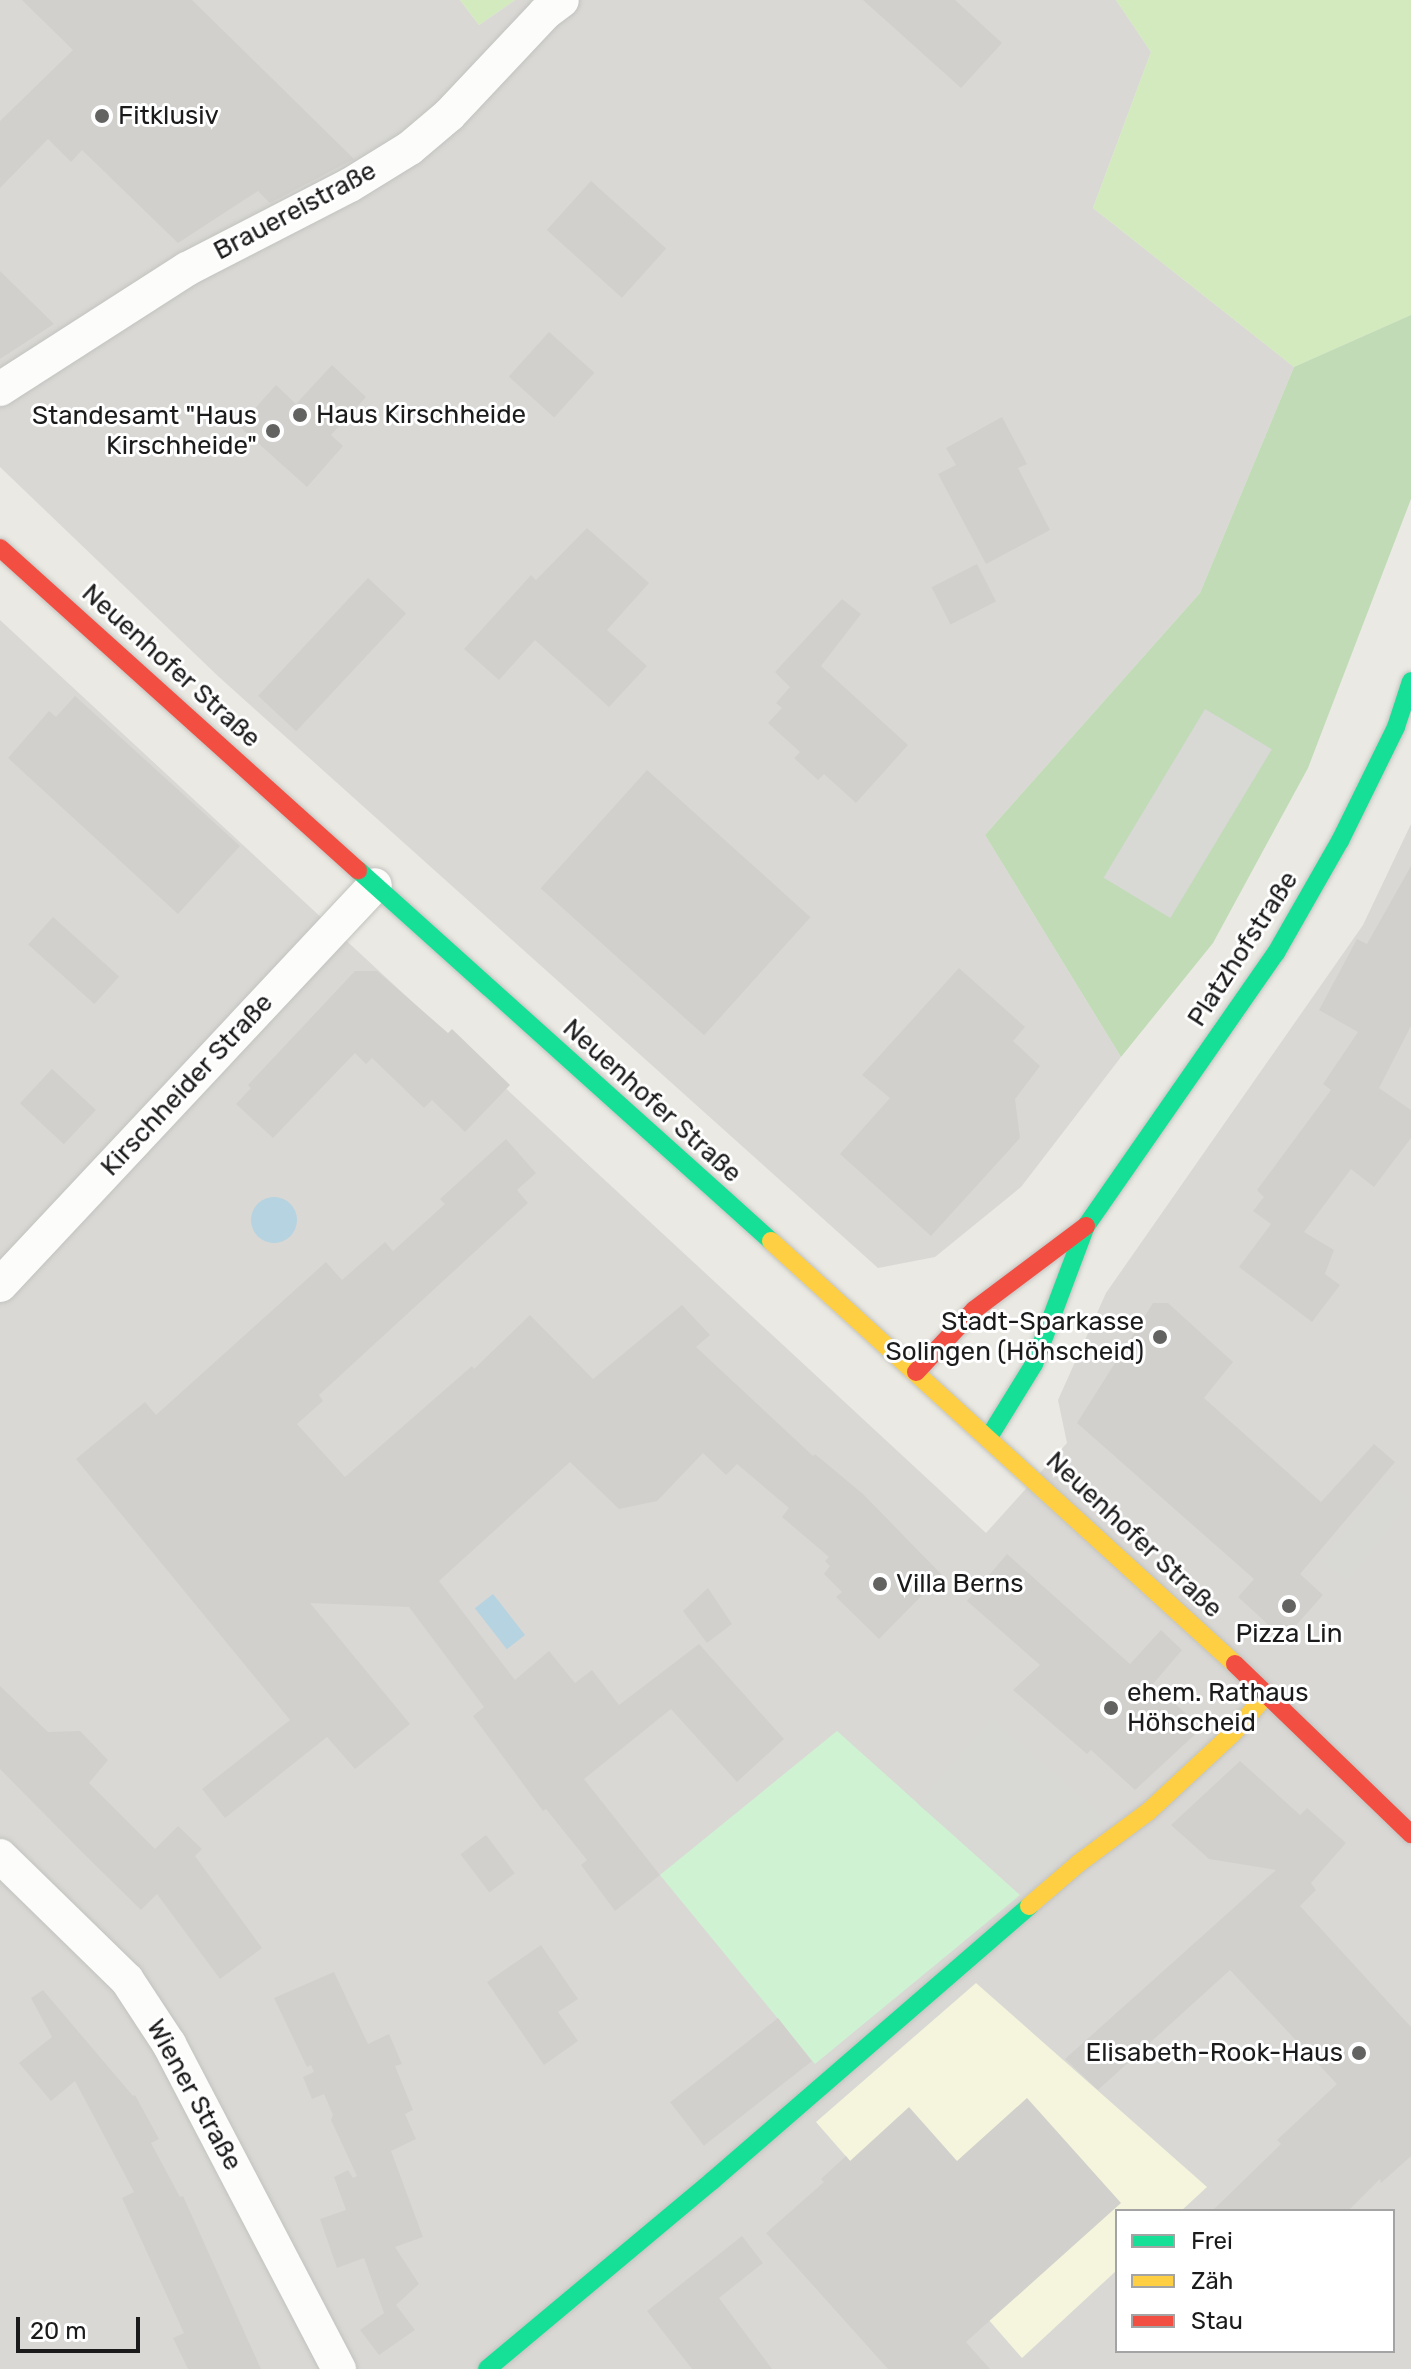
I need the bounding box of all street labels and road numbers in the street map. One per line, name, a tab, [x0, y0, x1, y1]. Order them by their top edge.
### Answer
street label: Brauereistraße	[208, 155, 382, 267]
street label: Neuenhofer Straße	[75, 577, 267, 755]
street label: Platzhofstraße	[1181, 866, 1305, 1032]
street label: Kirschheider Straße	[94, 987, 280, 1183]
street label: Neuenhofer Straße	[556, 1012, 748, 1190]
street label: Neuenhofer Straße	[1039, 1445, 1229, 1625]
street label: Wiener Straße	[140, 2014, 248, 2176]

